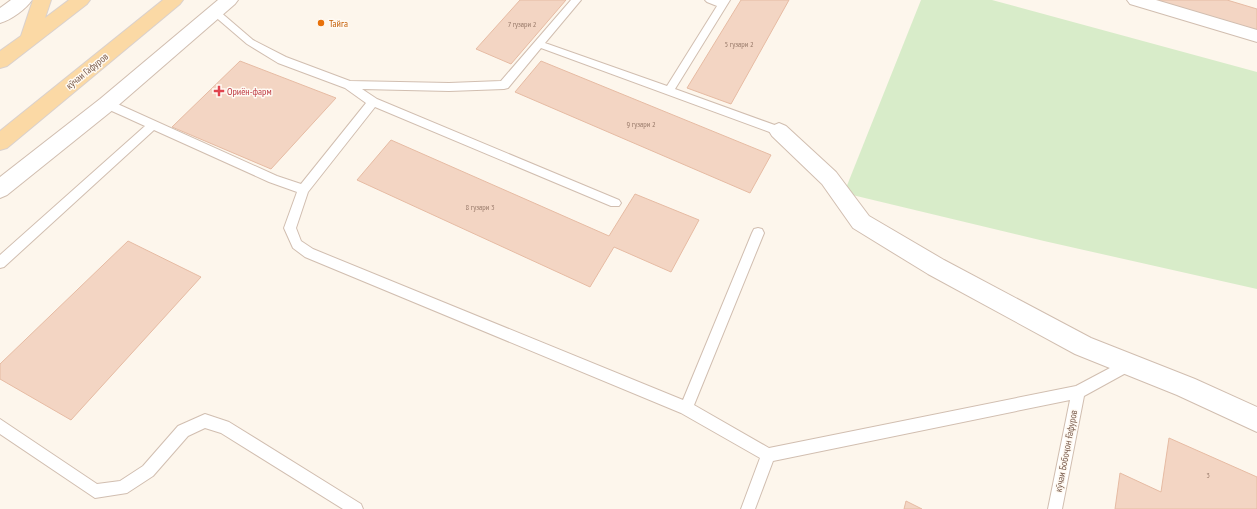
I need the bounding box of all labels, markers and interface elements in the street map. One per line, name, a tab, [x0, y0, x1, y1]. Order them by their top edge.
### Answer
place label: Тайга	[329, 17, 348, 30]
marker: Тайга	[316, 18, 326, 28]
house number: 7 гузари 2	[508, 19, 537, 29]
house number: 5 гузари 2	[725, 39, 754, 49]
street label: кӯчаи Гафуров	[63, 50, 111, 92]
place label: Ориён-фарм	[227, 85, 272, 98]
marker: Ориён-фарм	[214, 86, 224, 96]
house number: 9 гузари 2	[627, 119, 656, 129]
house number: 8 гузари 3	[466, 202, 495, 212]
street label: кӯчаи Бобоҷон Ғафуров	[1052, 409, 1080, 493]
house number: 3	[1206, 470, 1210, 480]

